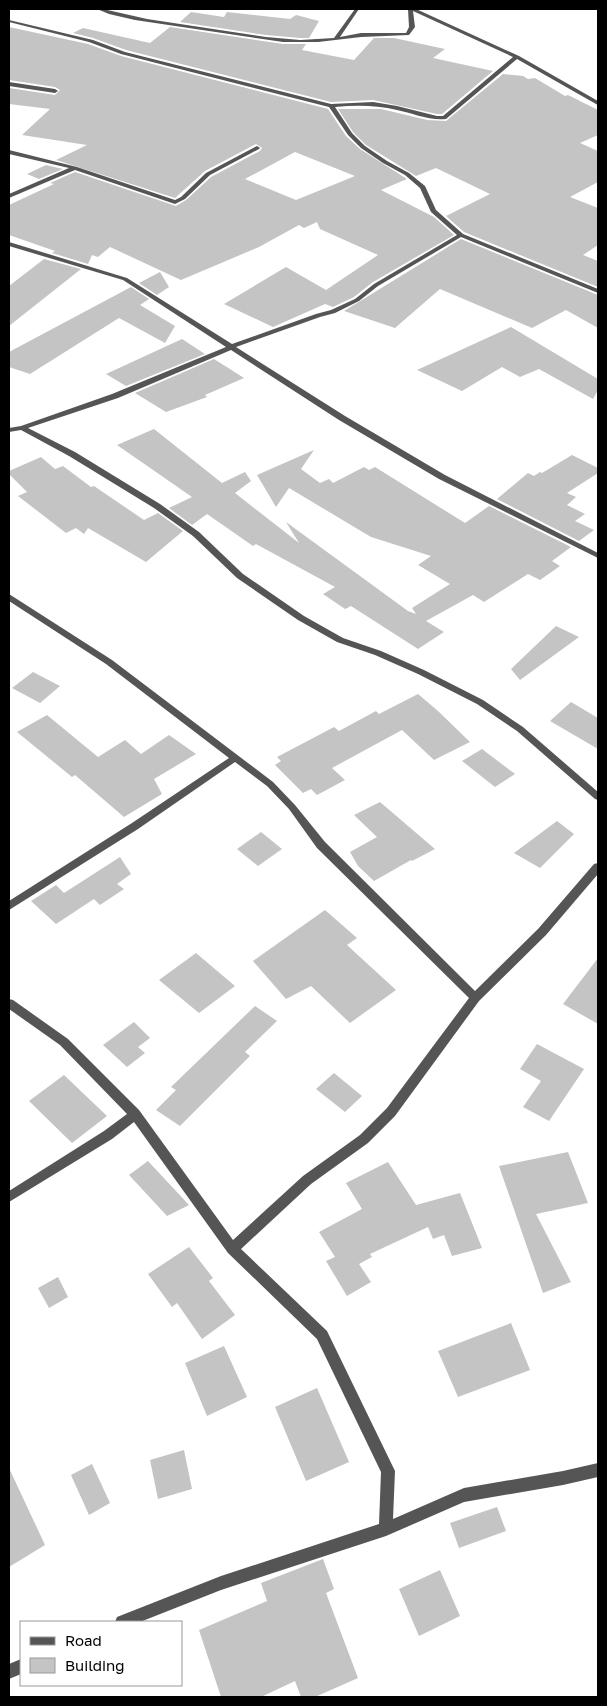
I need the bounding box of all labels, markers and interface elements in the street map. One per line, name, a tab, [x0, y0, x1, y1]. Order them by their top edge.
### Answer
legend	[20, 1621, 182, 1686]
text: Road	[65, 1631, 102, 1649]
text: Building	[65, 1656, 125, 1674]

